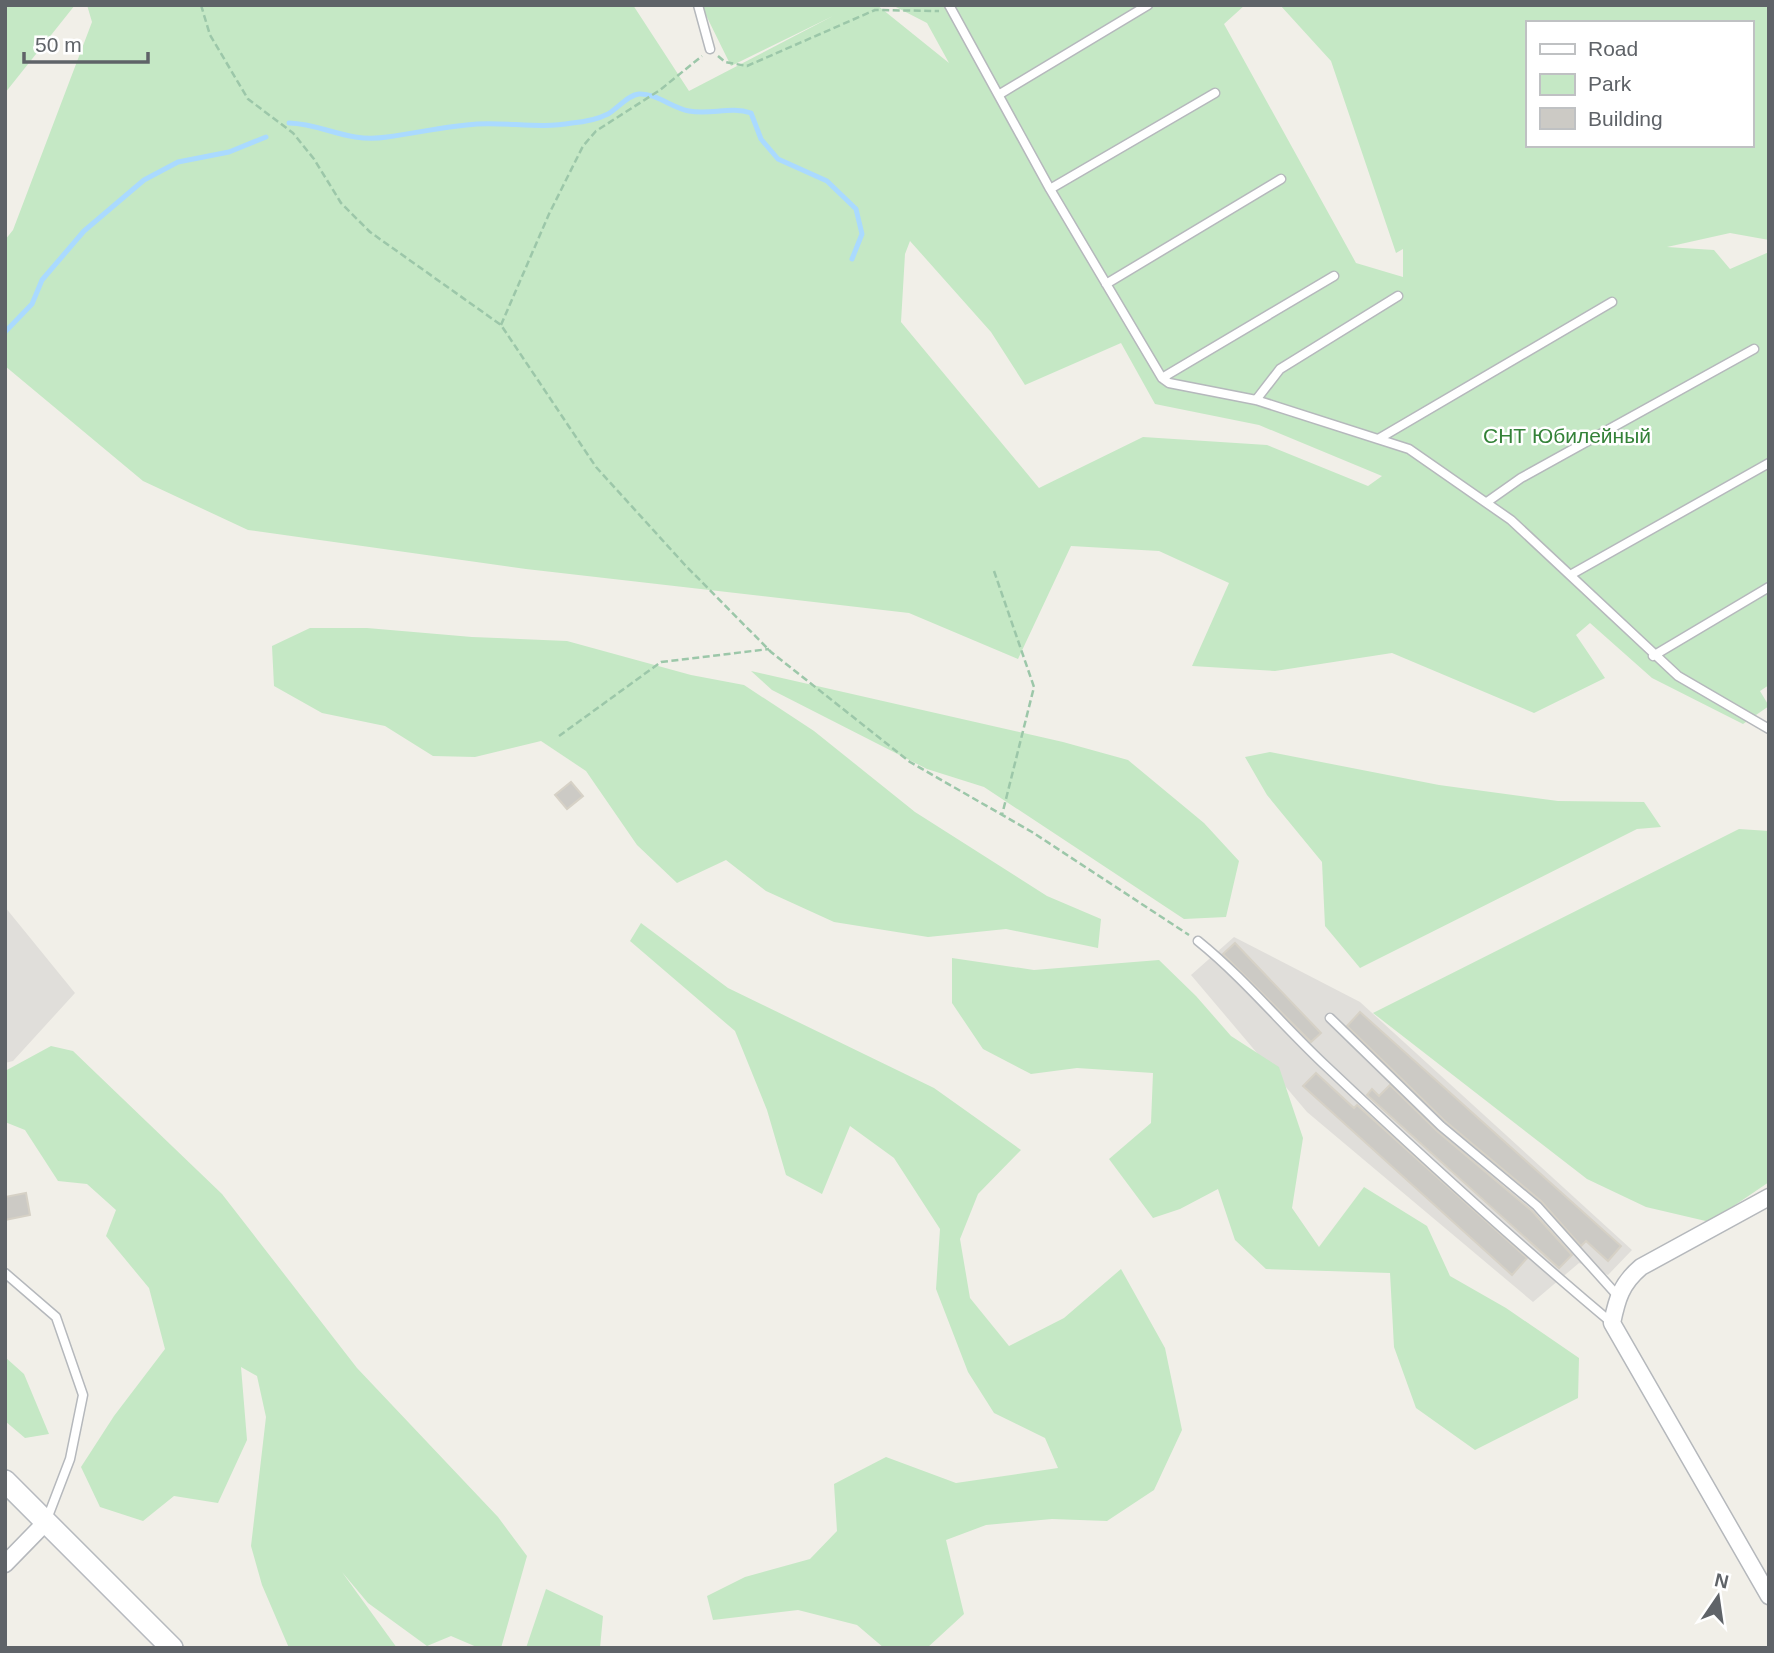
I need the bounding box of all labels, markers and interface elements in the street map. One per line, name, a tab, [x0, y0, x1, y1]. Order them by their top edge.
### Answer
scale bar	[24, 21, 149, 65]
legend	[1526, 21, 1753, 147]
text: 50 m	[35, 33, 82, 56]
text: Road	[1588, 37, 1638, 60]
text: Park	[1588, 72, 1632, 95]
text: Building	[1588, 107, 1663, 130]
park label: СНТ Юбилейный	[1483, 424, 1651, 447]
north arrow	[1683, 1562, 1753, 1632]
text: N	[1713, 1569, 1731, 1593]

